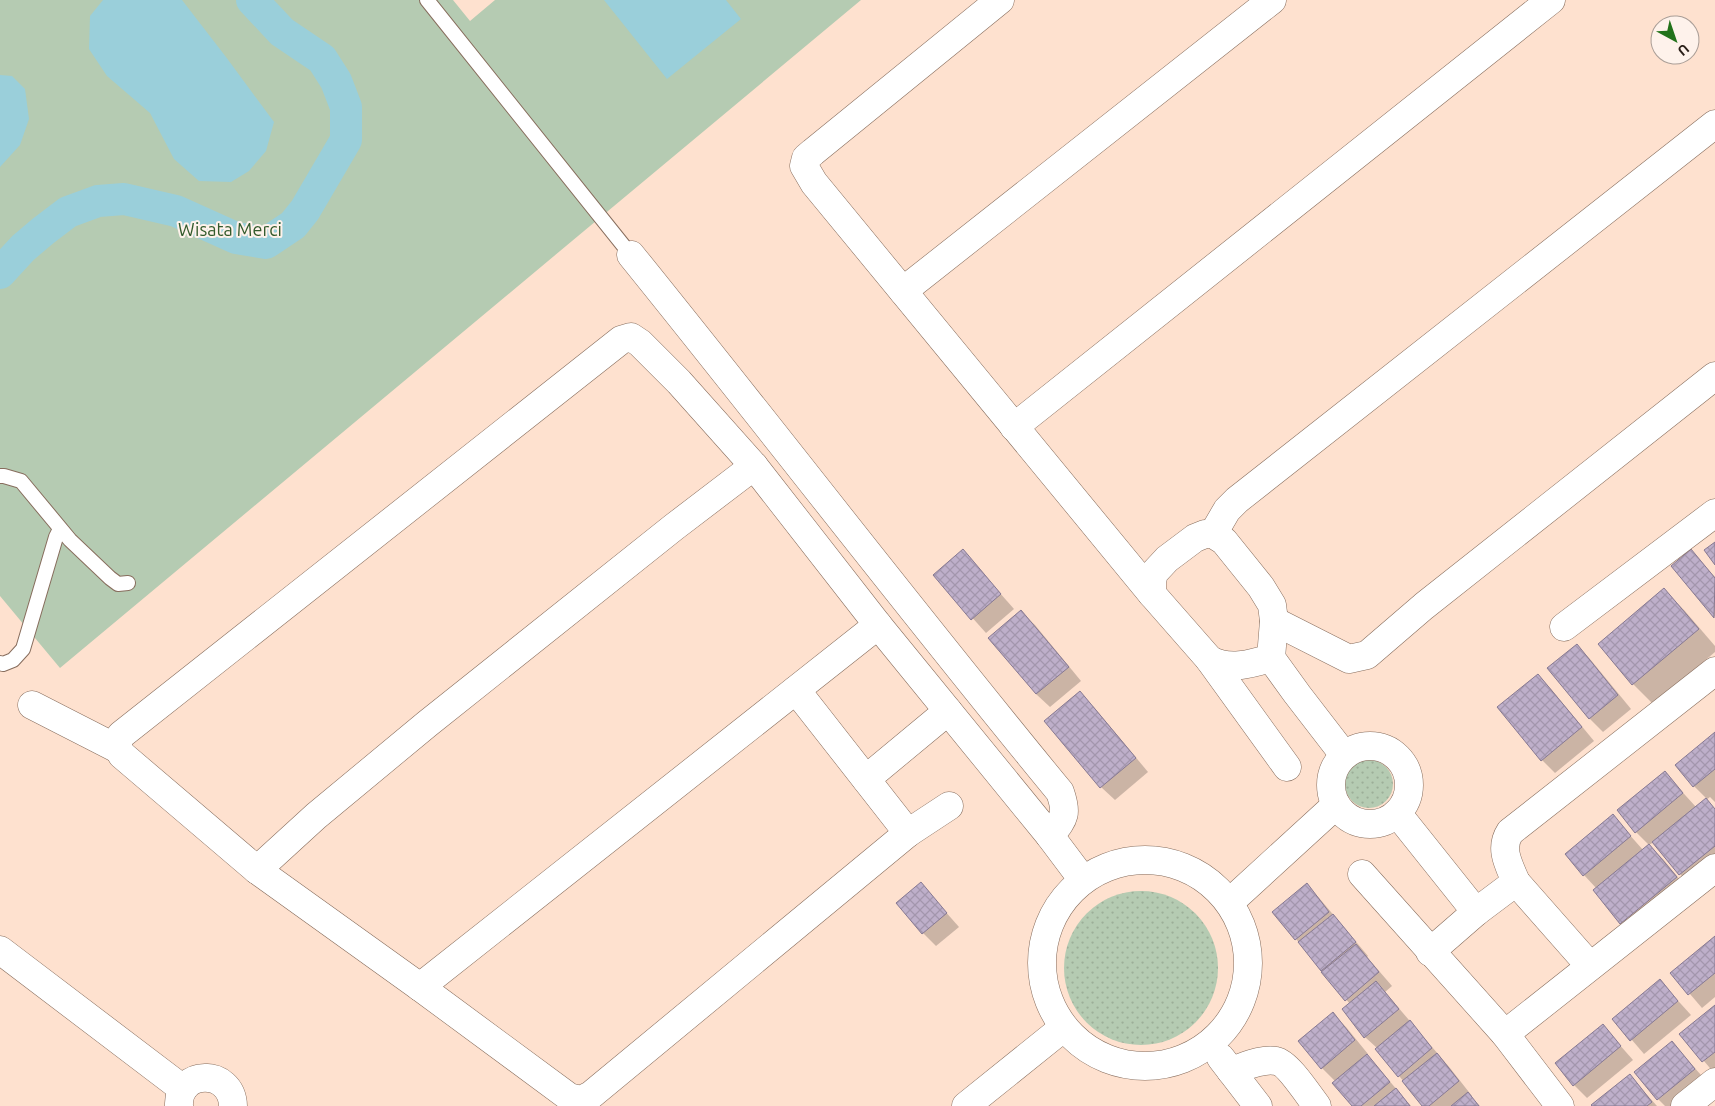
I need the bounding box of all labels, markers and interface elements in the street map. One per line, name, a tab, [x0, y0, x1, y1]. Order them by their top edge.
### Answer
north arrow	[1650, 15, 1700, 65]
text: U	[1674, 41, 1692, 59]
park label: Wisata Merci	[178, 219, 282, 239]

